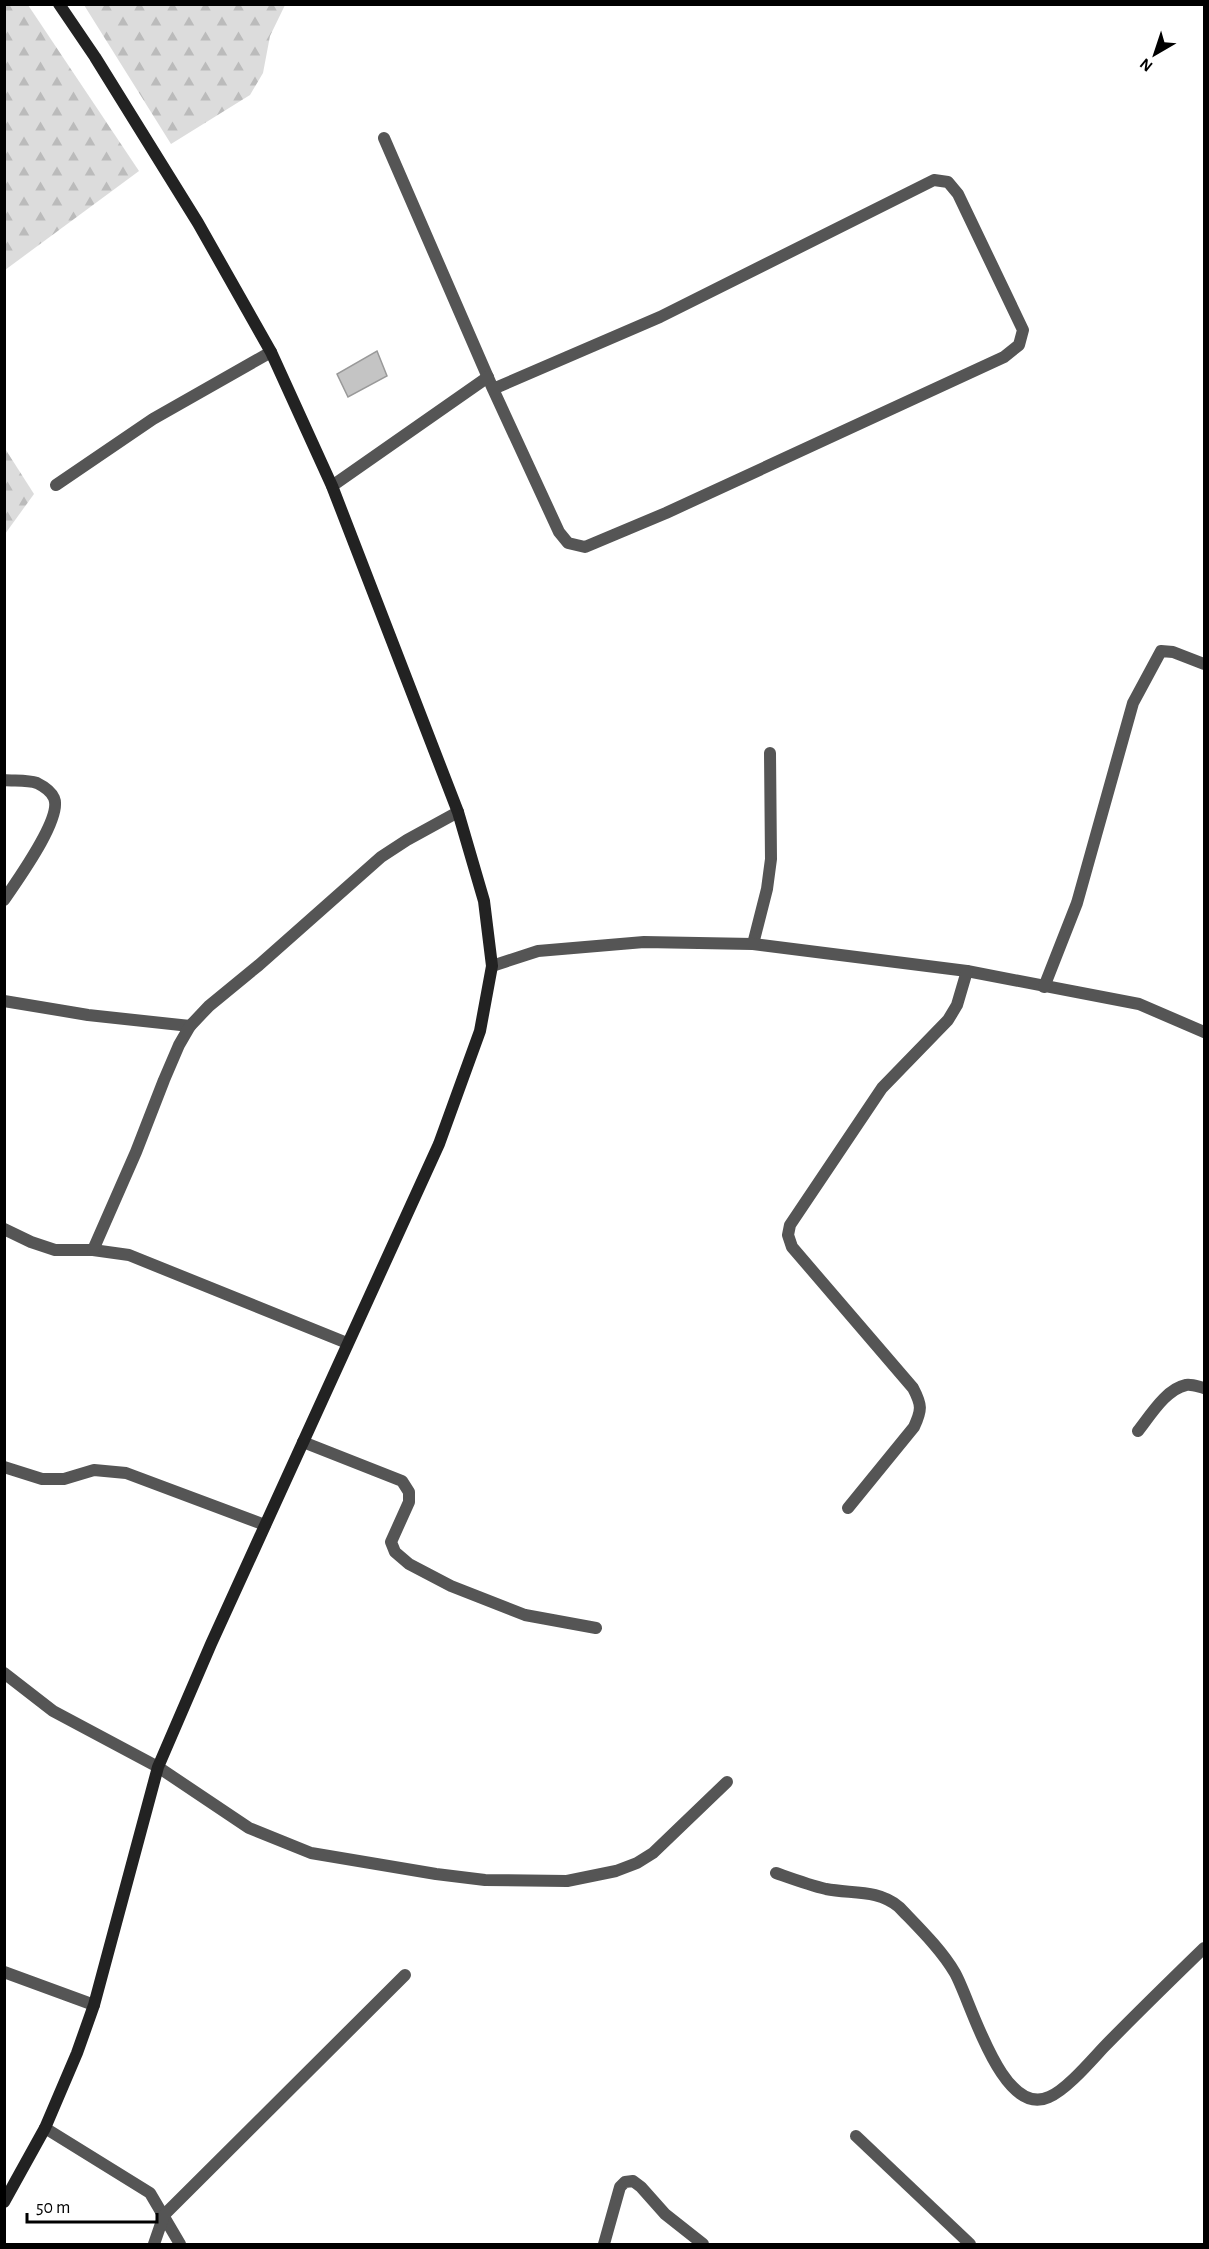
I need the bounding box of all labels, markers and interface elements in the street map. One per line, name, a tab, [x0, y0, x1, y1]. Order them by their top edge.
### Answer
north arrow	[1125, 24, 1185, 84]
text: N	[1137, 55, 1156, 75]
scale bar	[27, 2186, 158, 2224]
text: 50 m	[36, 2199, 70, 2217]

